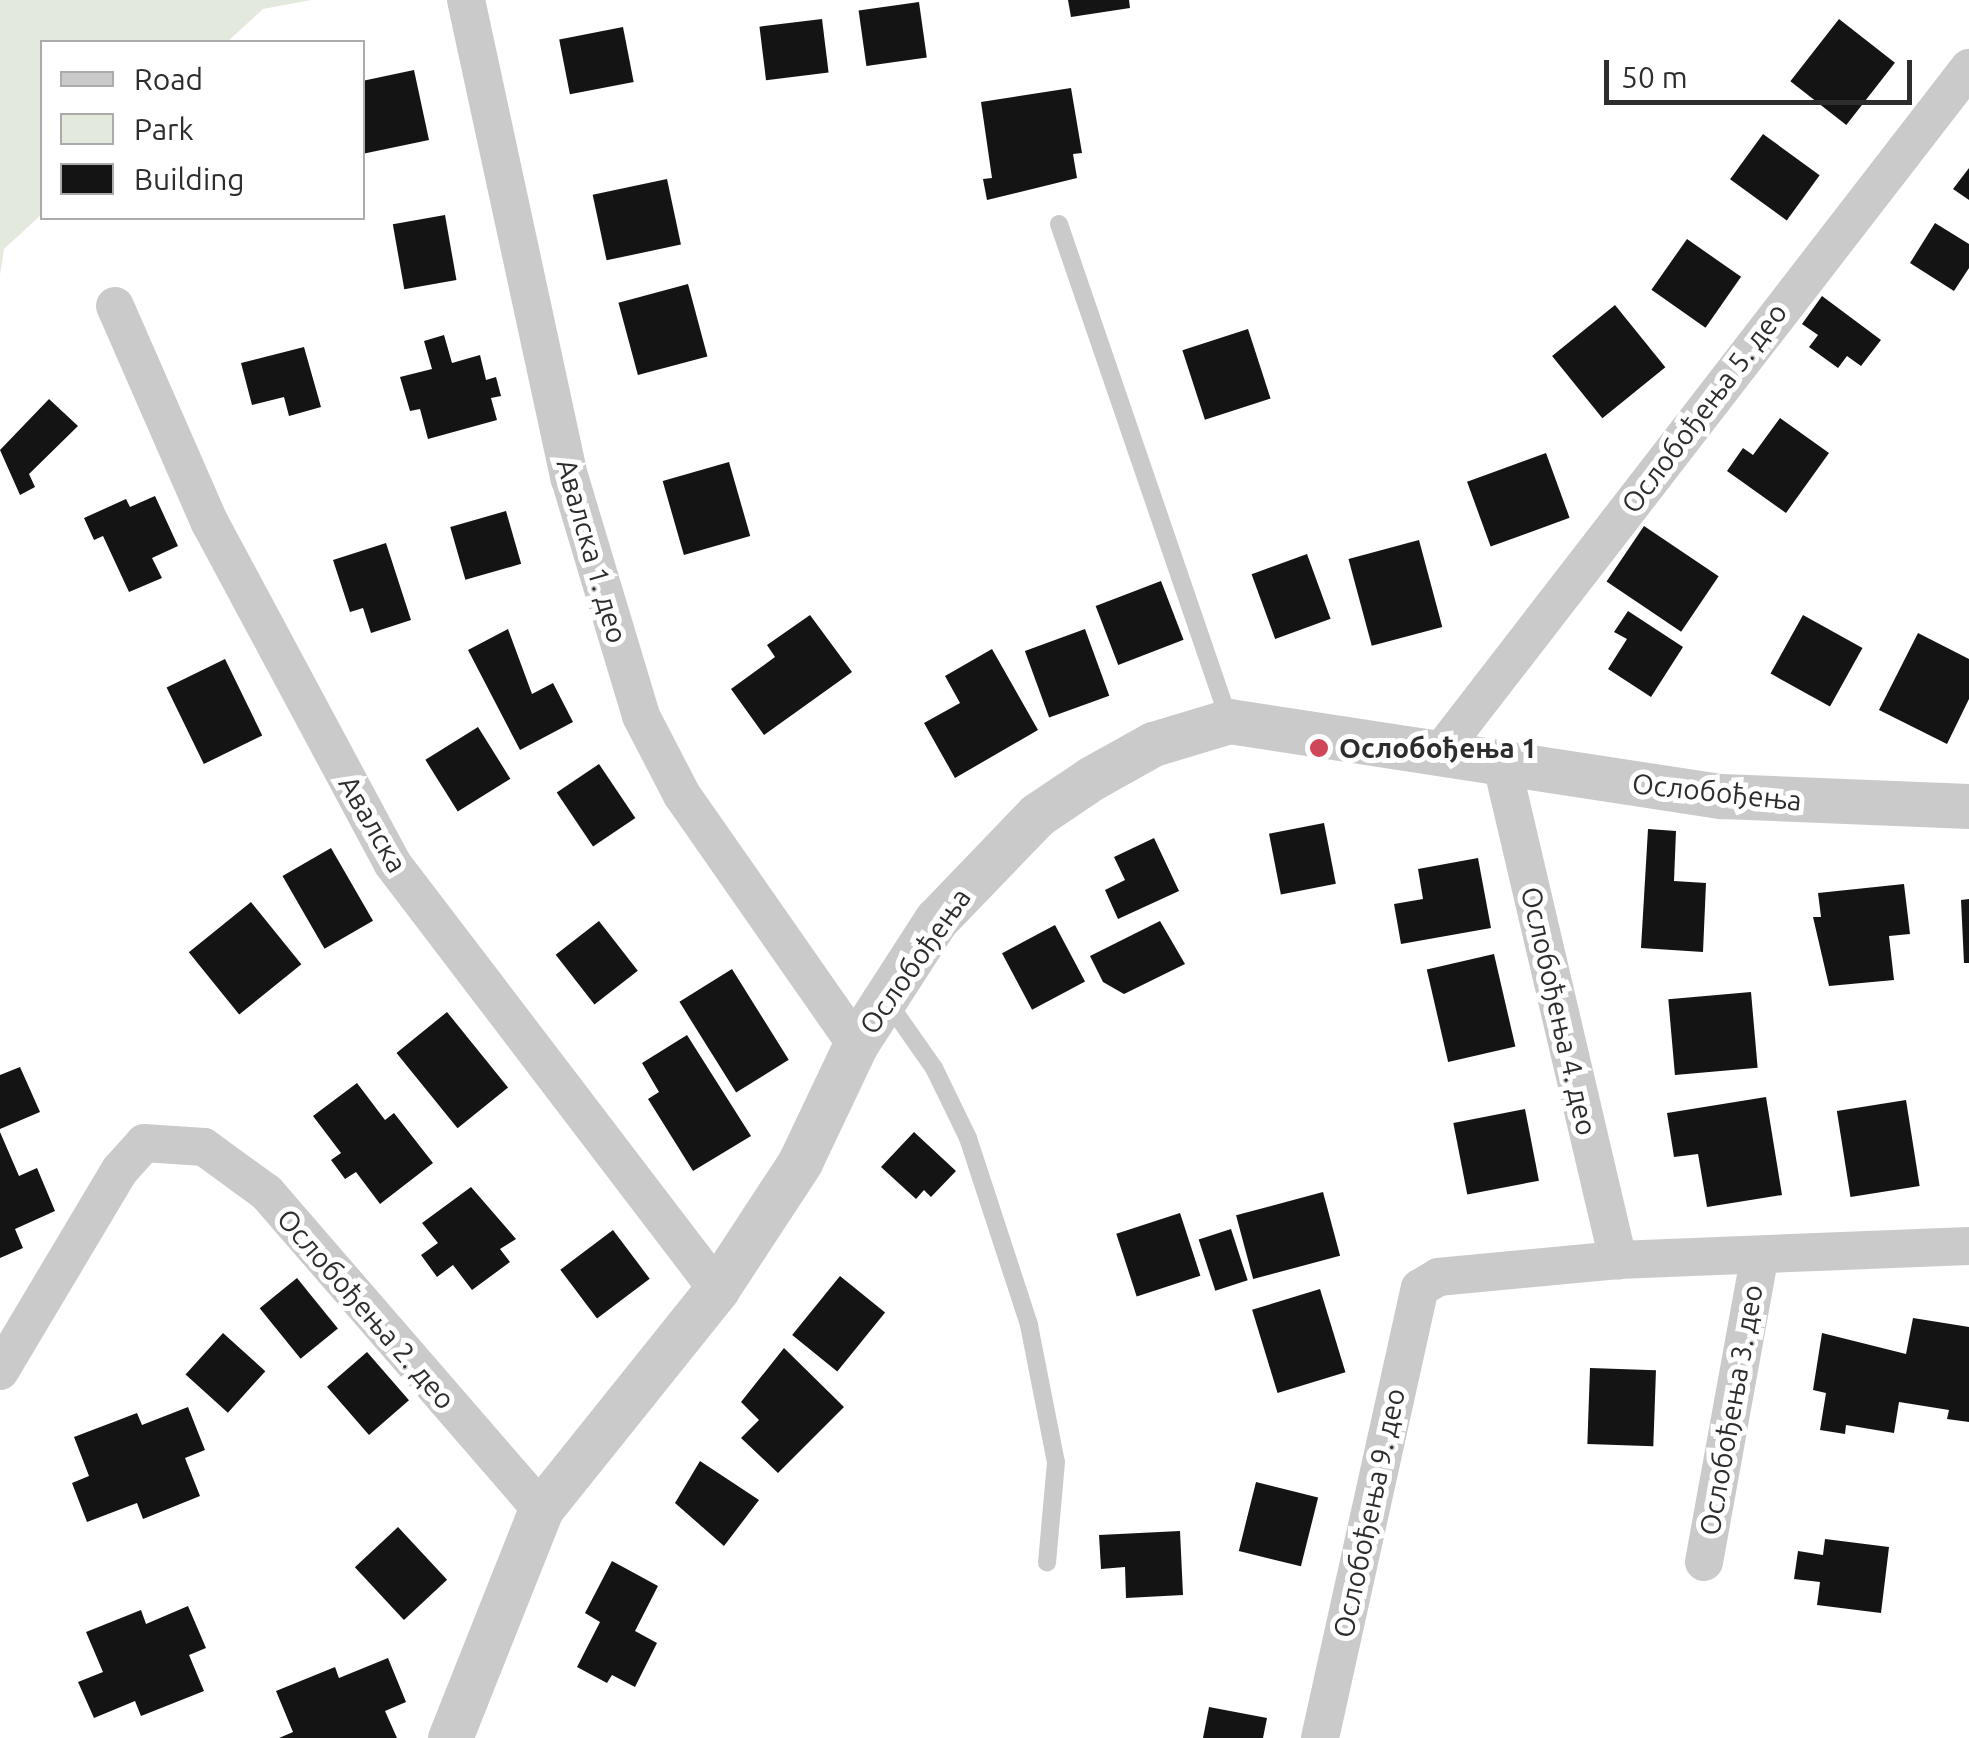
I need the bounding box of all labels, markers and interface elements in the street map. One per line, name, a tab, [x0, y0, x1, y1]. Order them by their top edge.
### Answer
legend	[40, 40, 365, 220]
scale bar	[1609, 40, 1916, 102]
text: 50 m	[1621, 60, 1688, 94]
text: Road	[134, 62, 203, 96]
text: Park	[134, 112, 194, 146]
text: Building	[134, 162, 245, 196]
street label: Ослобођења 5. део	[1614, 296, 1794, 520]
street label: Авалска 1. део	[550, 455, 634, 647]
place label: Ослобођења 1	[1339, 731, 1537, 765]
marker: Ослобођења 1	[1308, 737, 1330, 759]
street label: Ослобођења	[1631, 766, 1803, 818]
street label: Авалска	[332, 770, 414, 878]
street label: Ослобођења	[852, 882, 978, 1040]
street label: Ослобођења 4. део	[1514, 883, 1604, 1139]
street label: Ослобођења 2. део	[270, 1202, 462, 1416]
street label: Ослобођења 3. део	[1692, 1282, 1770, 1538]
street label: Ослобођења 9. део	[1326, 1385, 1412, 1641]

